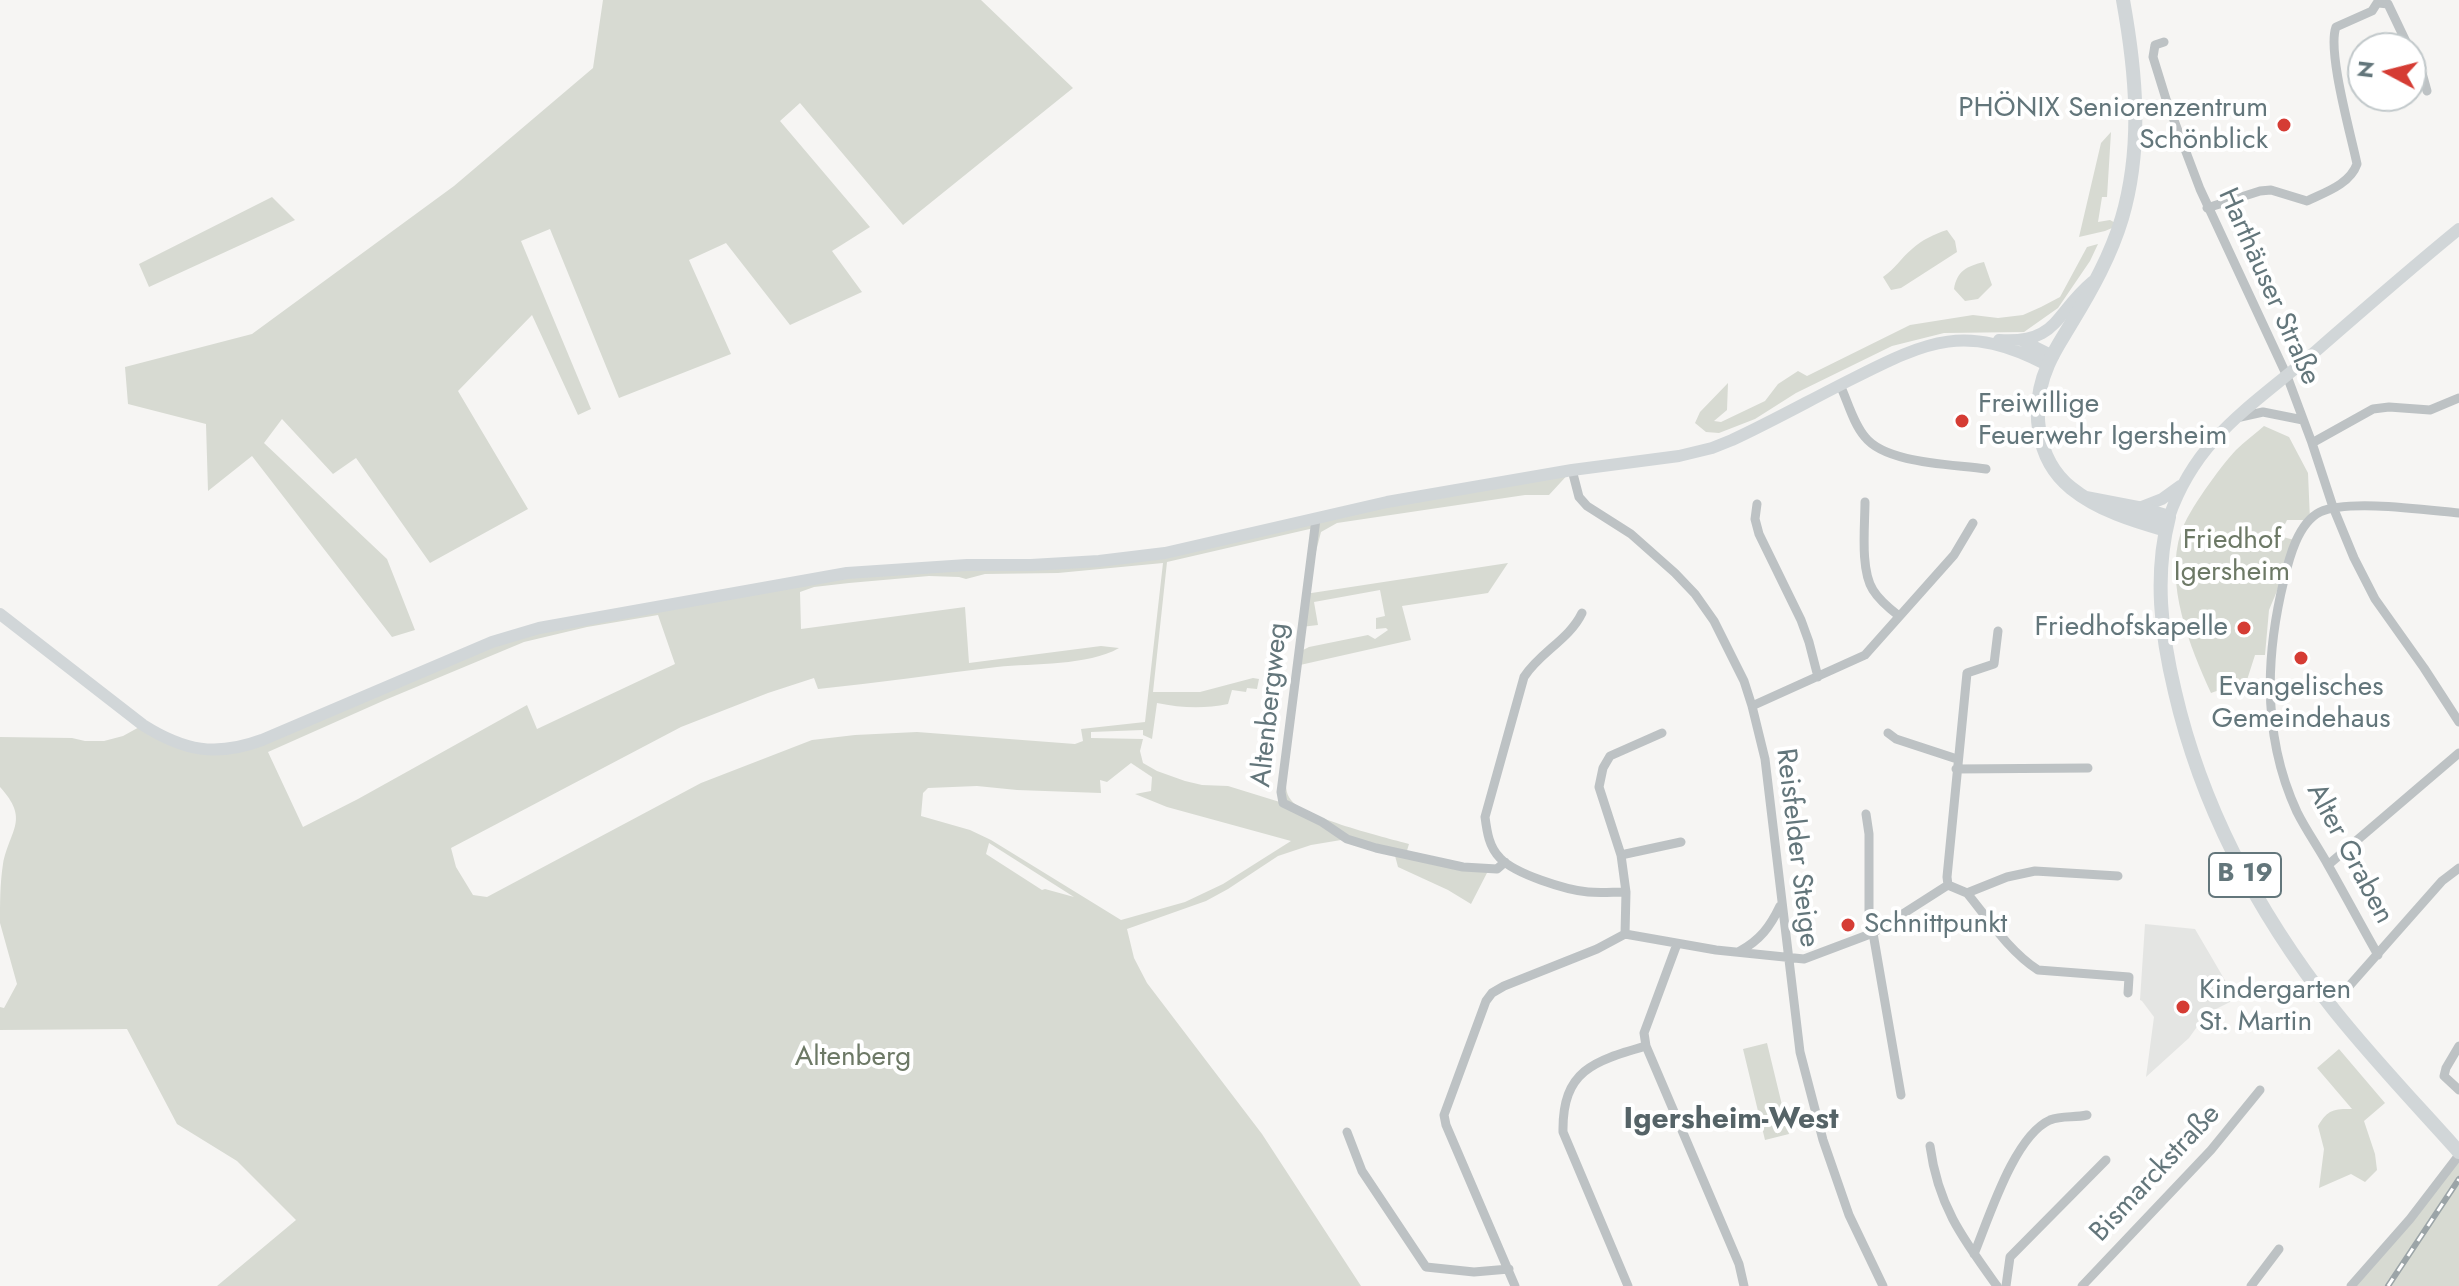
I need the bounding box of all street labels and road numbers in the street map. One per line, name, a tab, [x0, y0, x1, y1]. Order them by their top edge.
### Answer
street label: Harthäuser Straße	[2210, 183, 2326, 391]
street label: Altenbergweg	[1246, 621, 1296, 789]
street label: Reisfelder Steige	[1767, 747, 1825, 949]
street label: Alter Graben	[2298, 778, 2400, 930]
road number: B 19	[2209, 853, 2281, 897]
street label: Bismarckstraße	[2084, 1098, 2228, 1250]

